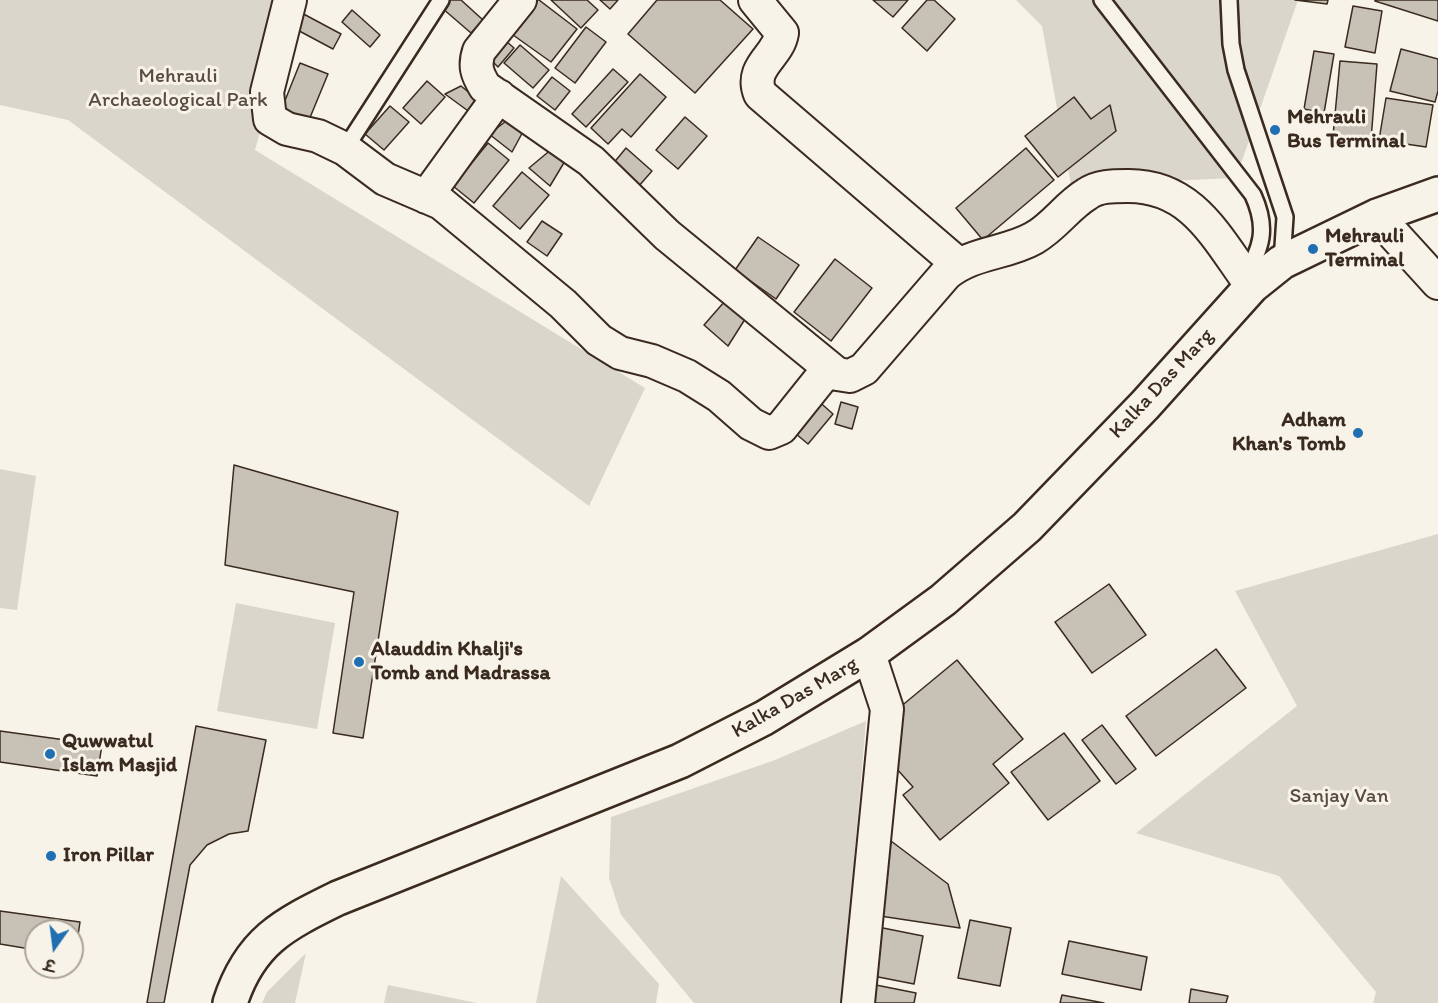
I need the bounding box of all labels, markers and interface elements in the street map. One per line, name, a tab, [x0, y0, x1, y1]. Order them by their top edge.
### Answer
park label: Mehrauli Archaeological Park	[88, 64, 268, 114]
place label: Mehrauli Bus Terminal	[1287, 105, 1405, 155]
marker: Mehrauli Bus Terminal	[1268, 123, 1282, 137]
place label: Mehrauli Terminal	[1325, 224, 1404, 274]
marker: Mehrauli Terminal	[1306, 242, 1320, 256]
street label: Kalka Das Marg	[1105, 324, 1219, 444]
place label: Adham Khan's Tomb	[1232, 408, 1346, 458]
marker: Adham Khan's Tomb	[1351, 426, 1365, 440]
place label: Alauddin Khalji's Tomb and Madrassa	[371, 637, 551, 687]
street label: Kalka Das Marg	[727, 652, 863, 744]
marker: Alauddin Khalji's Tomb and Madrassa	[352, 655, 366, 669]
place label: Quwwatul Islam Masjid	[62, 729, 177, 779]
marker: Quwwatul Islam Masjid	[43, 747, 57, 761]
park label: Sanjay Van	[1289, 784, 1389, 810]
place label: Iron Pillar	[63, 843, 154, 869]
marker: Iron Pillar	[44, 849, 58, 863]
north arrow	[24, 919, 84, 979]
text: उ	[43, 955, 57, 976]

